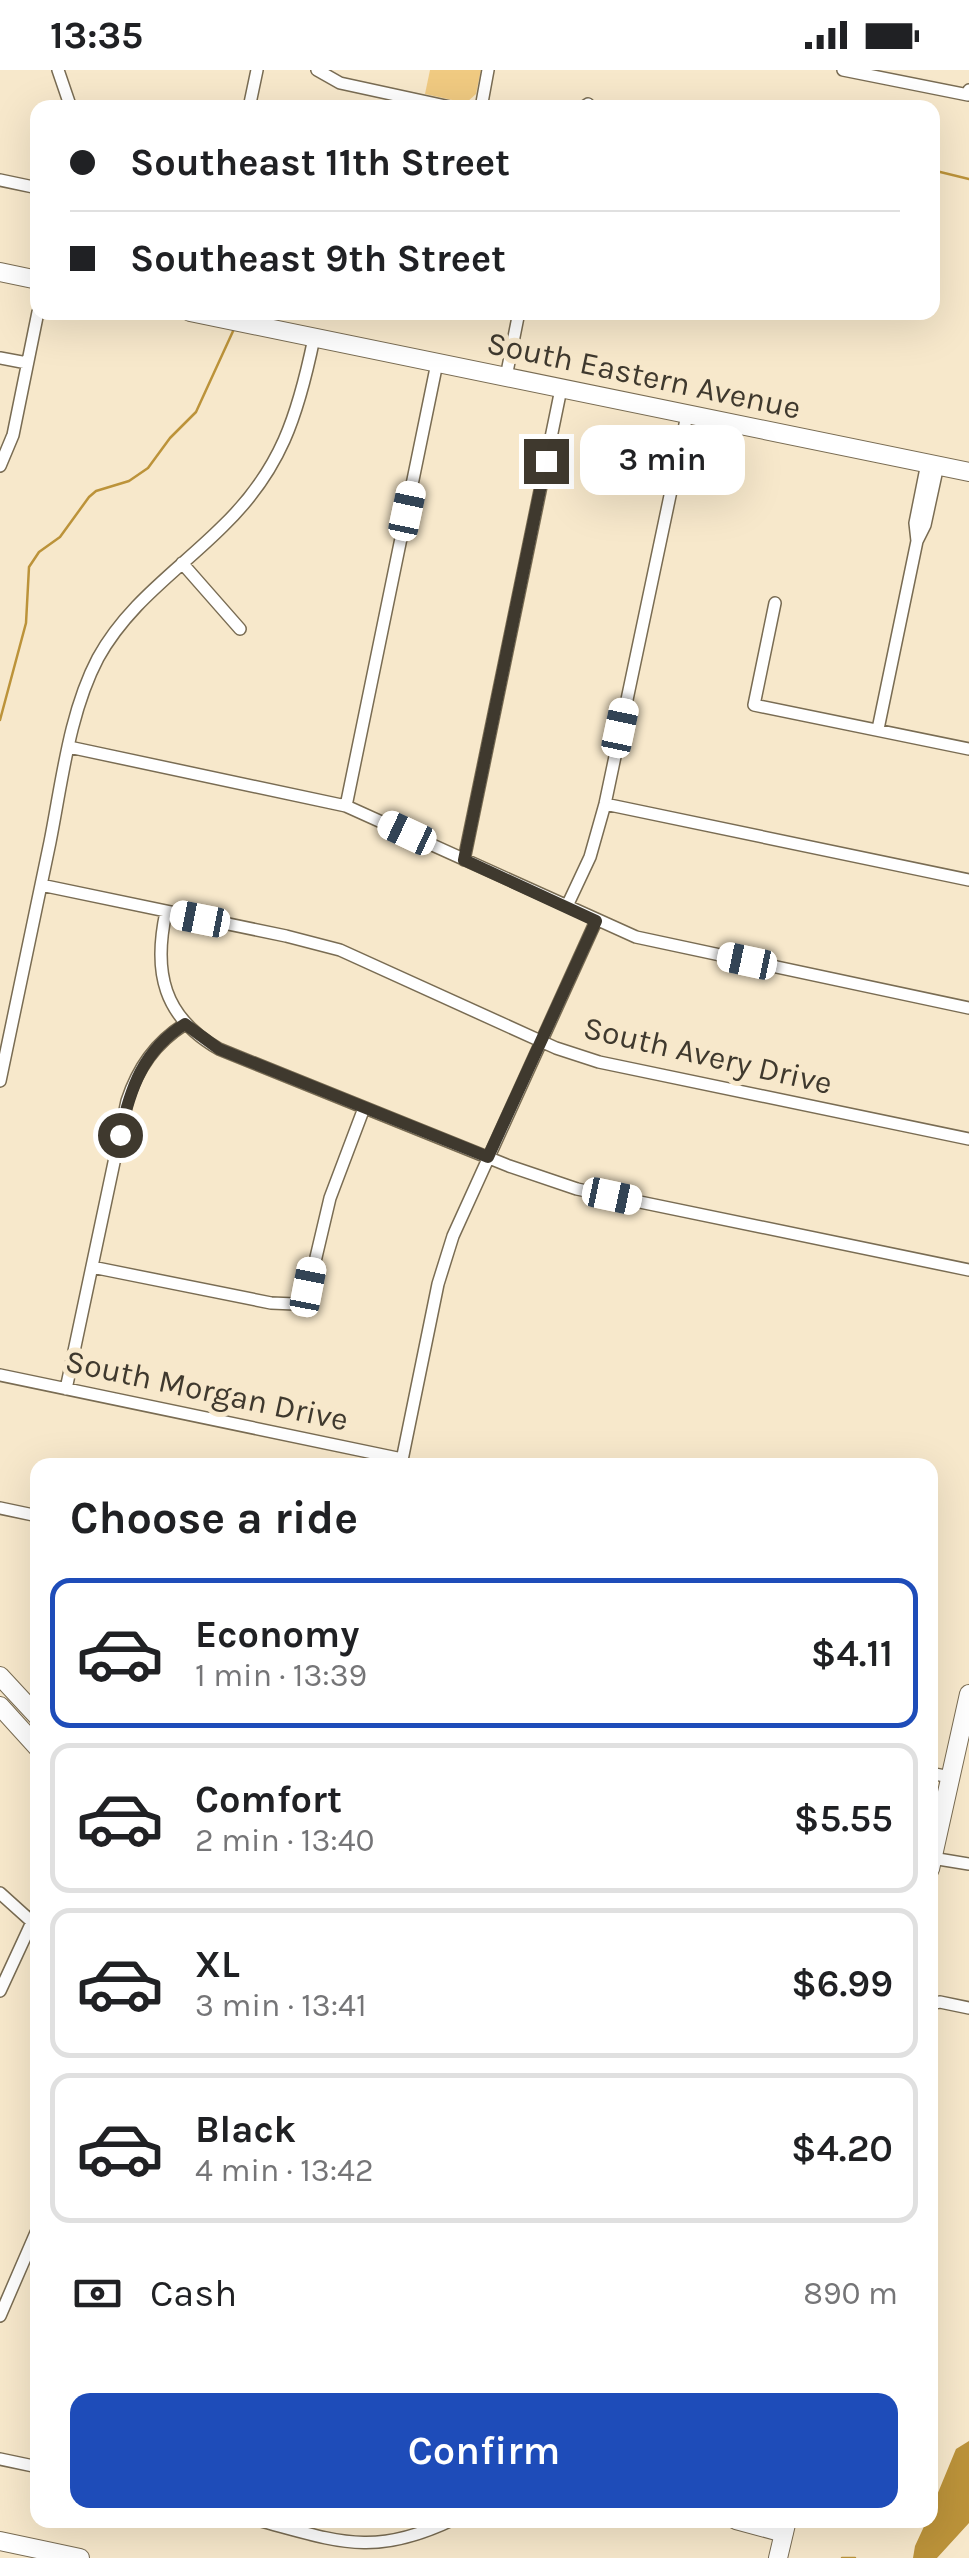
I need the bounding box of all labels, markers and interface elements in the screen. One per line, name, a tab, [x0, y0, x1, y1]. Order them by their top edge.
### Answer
text: 13:35	[50, 13, 143, 58]
text: Southeast 11th Street	[130, 140, 510, 185]
text: Southeast 9th Street	[130, 236, 506, 281]
street label: South Eastern Avenue	[484, 324, 804, 427]
callout: 3 min	[581, 426, 746, 496]
route end	[524, 439, 569, 484]
text: 3 min	[619, 441, 706, 478]
car	[386, 479, 428, 543]
car	[599, 696, 641, 760]
car	[373, 807, 441, 859]
car	[168, 899, 232, 939]
car	[715, 940, 779, 982]
street label: South Avery Drive	[580, 1009, 836, 1102]
route start	[98, 1113, 143, 1158]
car	[580, 1175, 644, 1217]
car	[288, 1255, 328, 1319]
street label: South Morgan Drive	[62, 1342, 352, 1439]
text: Choose a ride	[70, 1492, 358, 1544]
icon: car	[75, 1608, 165, 1698]
text: Economy	[195, 1612, 359, 1657]
text: $4.11	[811, 1631, 893, 1676]
text: 1 min · 13:39	[195, 1657, 367, 1694]
icon: car	[75, 1773, 165, 1863]
text: Comfort	[195, 1777, 342, 1822]
text: $5.55	[794, 1796, 893, 1841]
text: 2 min · 13:40	[195, 1822, 375, 1859]
icon: car	[75, 1938, 165, 2028]
text: XL	[195, 1942, 240, 1987]
text: $6.99	[791, 1961, 893, 2006]
text: 3 min · 13:41	[195, 1987, 367, 2024]
icon: car	[75, 2103, 165, 2193]
text: Black	[195, 2107, 296, 2152]
text: $4.20	[791, 2126, 893, 2171]
text: 4 min · 13:42	[195, 2152, 373, 2189]
icon: cash	[70, 2266, 125, 2321]
text: Cash	[150, 2271, 237, 2316]
text: 890 m	[803, 2275, 898, 2312]
button: Confirm	[70, 2393, 898, 2508]

